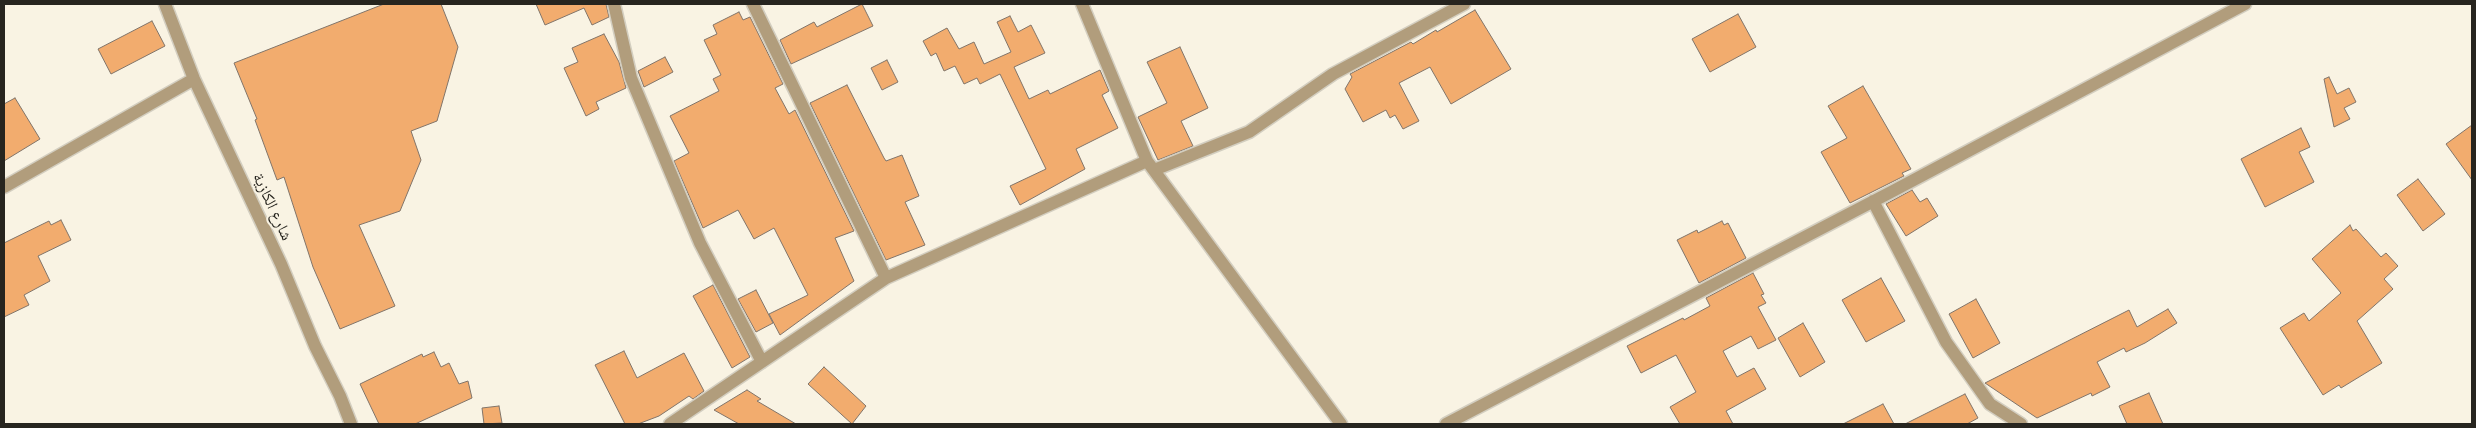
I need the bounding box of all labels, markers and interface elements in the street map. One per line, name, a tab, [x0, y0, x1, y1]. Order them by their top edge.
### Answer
street label: شارع الكازية	[248, 170, 296, 244]

